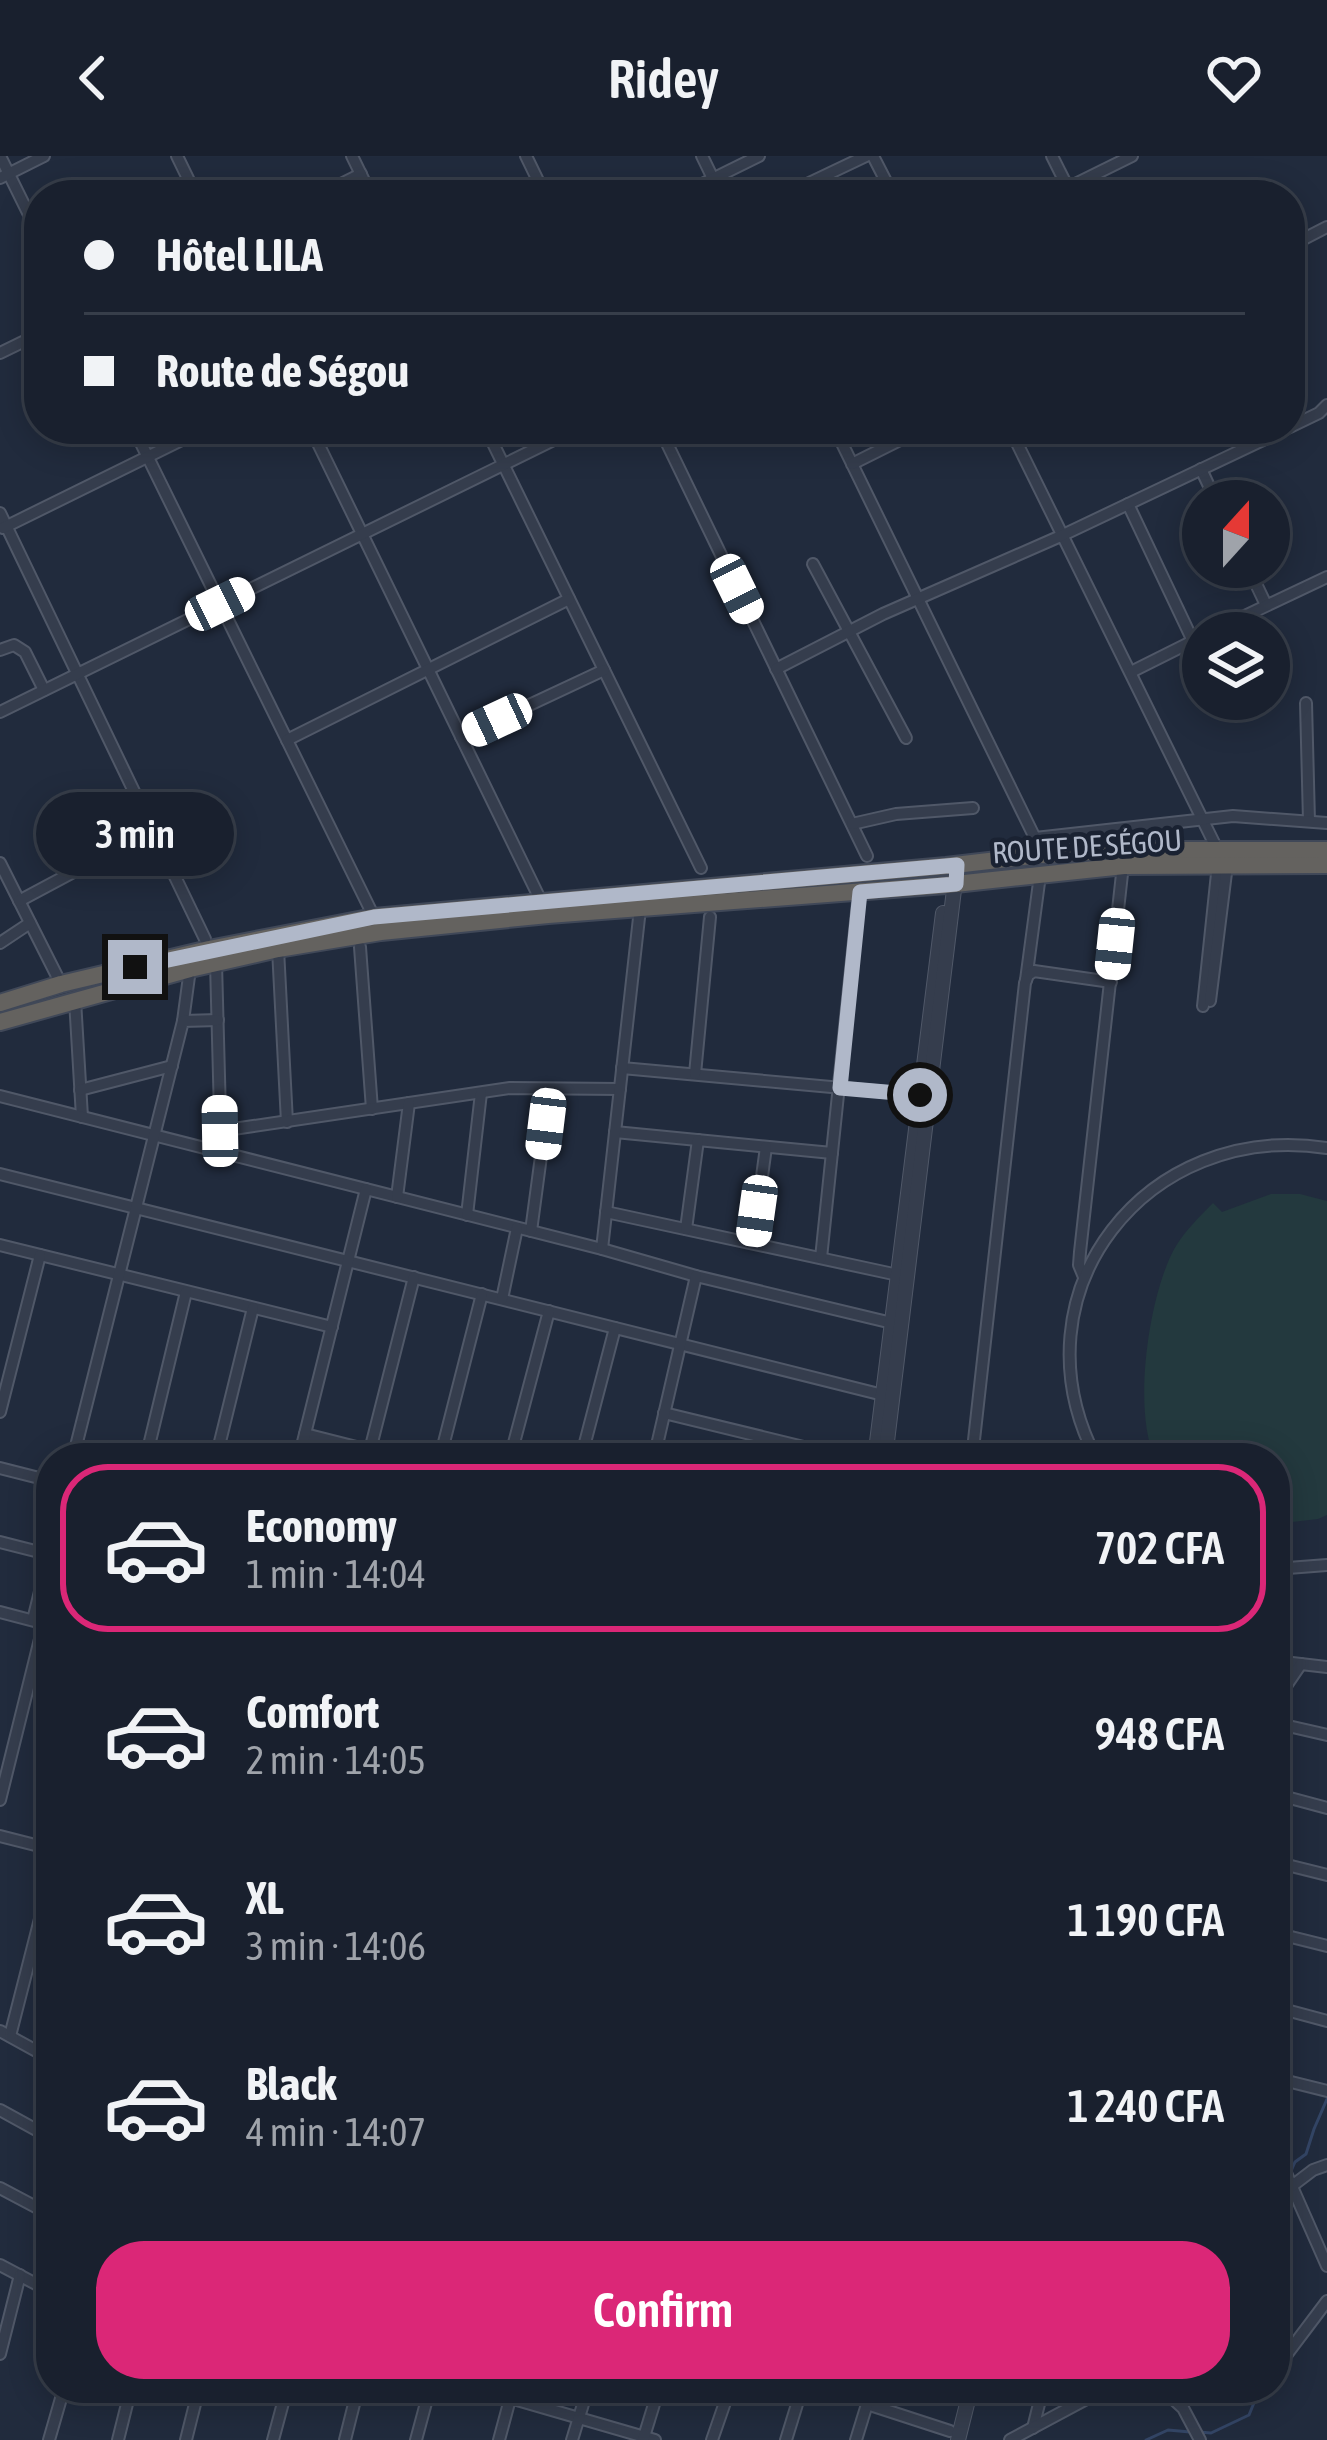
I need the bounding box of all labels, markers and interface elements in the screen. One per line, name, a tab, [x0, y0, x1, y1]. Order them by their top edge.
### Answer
icon: back	[60, 45, 126, 111]
icon: heart	[1201, 45, 1267, 111]
text: Ridey	[608, 48, 719, 109]
text: Hôtel LILA	[156, 229, 323, 281]
text: Route de Ségou	[156, 345, 409, 397]
north arrow	[1182, 480, 1290, 588]
map controls	[1182, 480, 1290, 720]
car	[705, 549, 769, 629]
car	[180, 572, 260, 636]
button: layers	[1182, 612, 1290, 720]
car	[457, 688, 537, 752]
callout: 3 min	[36, 793, 234, 877]
text: 3 min	[95, 812, 175, 856]
street label: ROUTE DE SÉGOU	[991, 822, 1183, 870]
car	[1093, 906, 1137, 982]
route end	[108, 940, 162, 994]
route start	[893, 1068, 947, 1122]
car	[524, 1086, 568, 1162]
car	[201, 1095, 239, 1167]
car	[734, 1173, 780, 1249]
icon: car	[102, 1494, 210, 1602]
text: Economy	[246, 1500, 397, 1552]
text: 702 CFA	[1095, 1522, 1224, 1574]
text: 1 min · 14:04	[246, 1552, 426, 1596]
icon: car	[102, 1680, 210, 1788]
text: Comfort	[246, 1686, 379, 1738]
text: 948 CFA	[1095, 1708, 1224, 1760]
text: 2 min · 14:05	[246, 1738, 426, 1782]
icon: car	[102, 1866, 210, 1974]
text: XL	[246, 1872, 284, 1924]
text: 1 190 CFA	[1068, 1894, 1224, 1946]
text: 3 min · 14:06	[246, 1924, 426, 1968]
icon: car	[102, 2052, 210, 2160]
text: Black	[246, 2058, 337, 2110]
text: 1 240 CFA	[1068, 2080, 1224, 2132]
text: 4 min · 14:07	[246, 2110, 426, 2154]
button: Confirm	[96, 2241, 1230, 2379]

